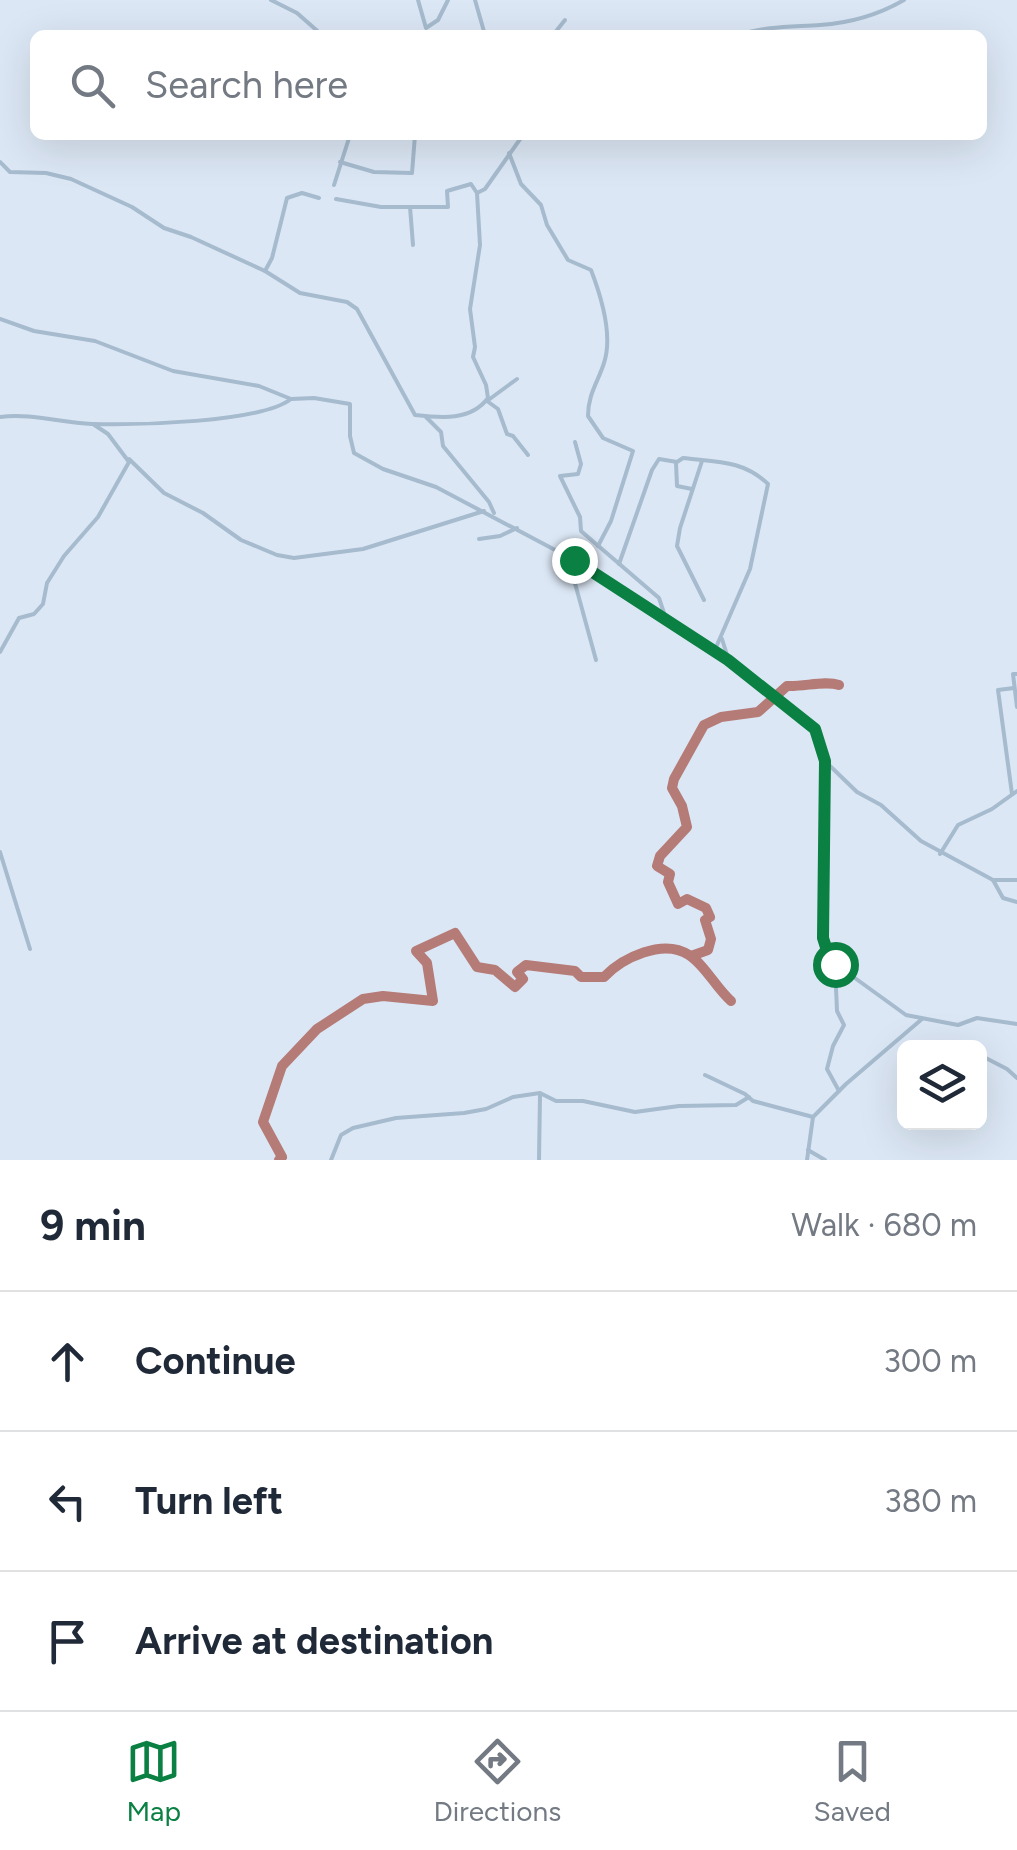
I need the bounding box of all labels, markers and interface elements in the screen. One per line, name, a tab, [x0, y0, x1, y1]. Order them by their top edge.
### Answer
search box	[30, 30, 987, 140]
icon: search	[65, 58, 120, 113]
text: Search here	[145, 62, 348, 108]
route end	[552, 538, 598, 584]
route start	[813, 942, 859, 988]
map controls	[897, 1040, 987, 1130]
button: layers	[897, 1040, 987, 1130]
text: 9 min	[40, 1200, 146, 1251]
text: Walk · 680 m	[791, 1206, 977, 1244]
icon: ahead	[40, 1334, 95, 1389]
text: Continue	[135, 1338, 296, 1384]
text: 300 m	[883, 1342, 977, 1380]
icon: left	[40, 1474, 95, 1529]
text: Turn left	[135, 1478, 283, 1524]
text: 380 m	[884, 1482, 977, 1520]
icon: arrive	[40, 1614, 95, 1669]
text: Arrive at destination	[135, 1618, 493, 1664]
tab: Map	[126, 1734, 181, 1828]
tab: Directions	[434, 1734, 561, 1828]
tab: Saved	[814, 1734, 891, 1828]

